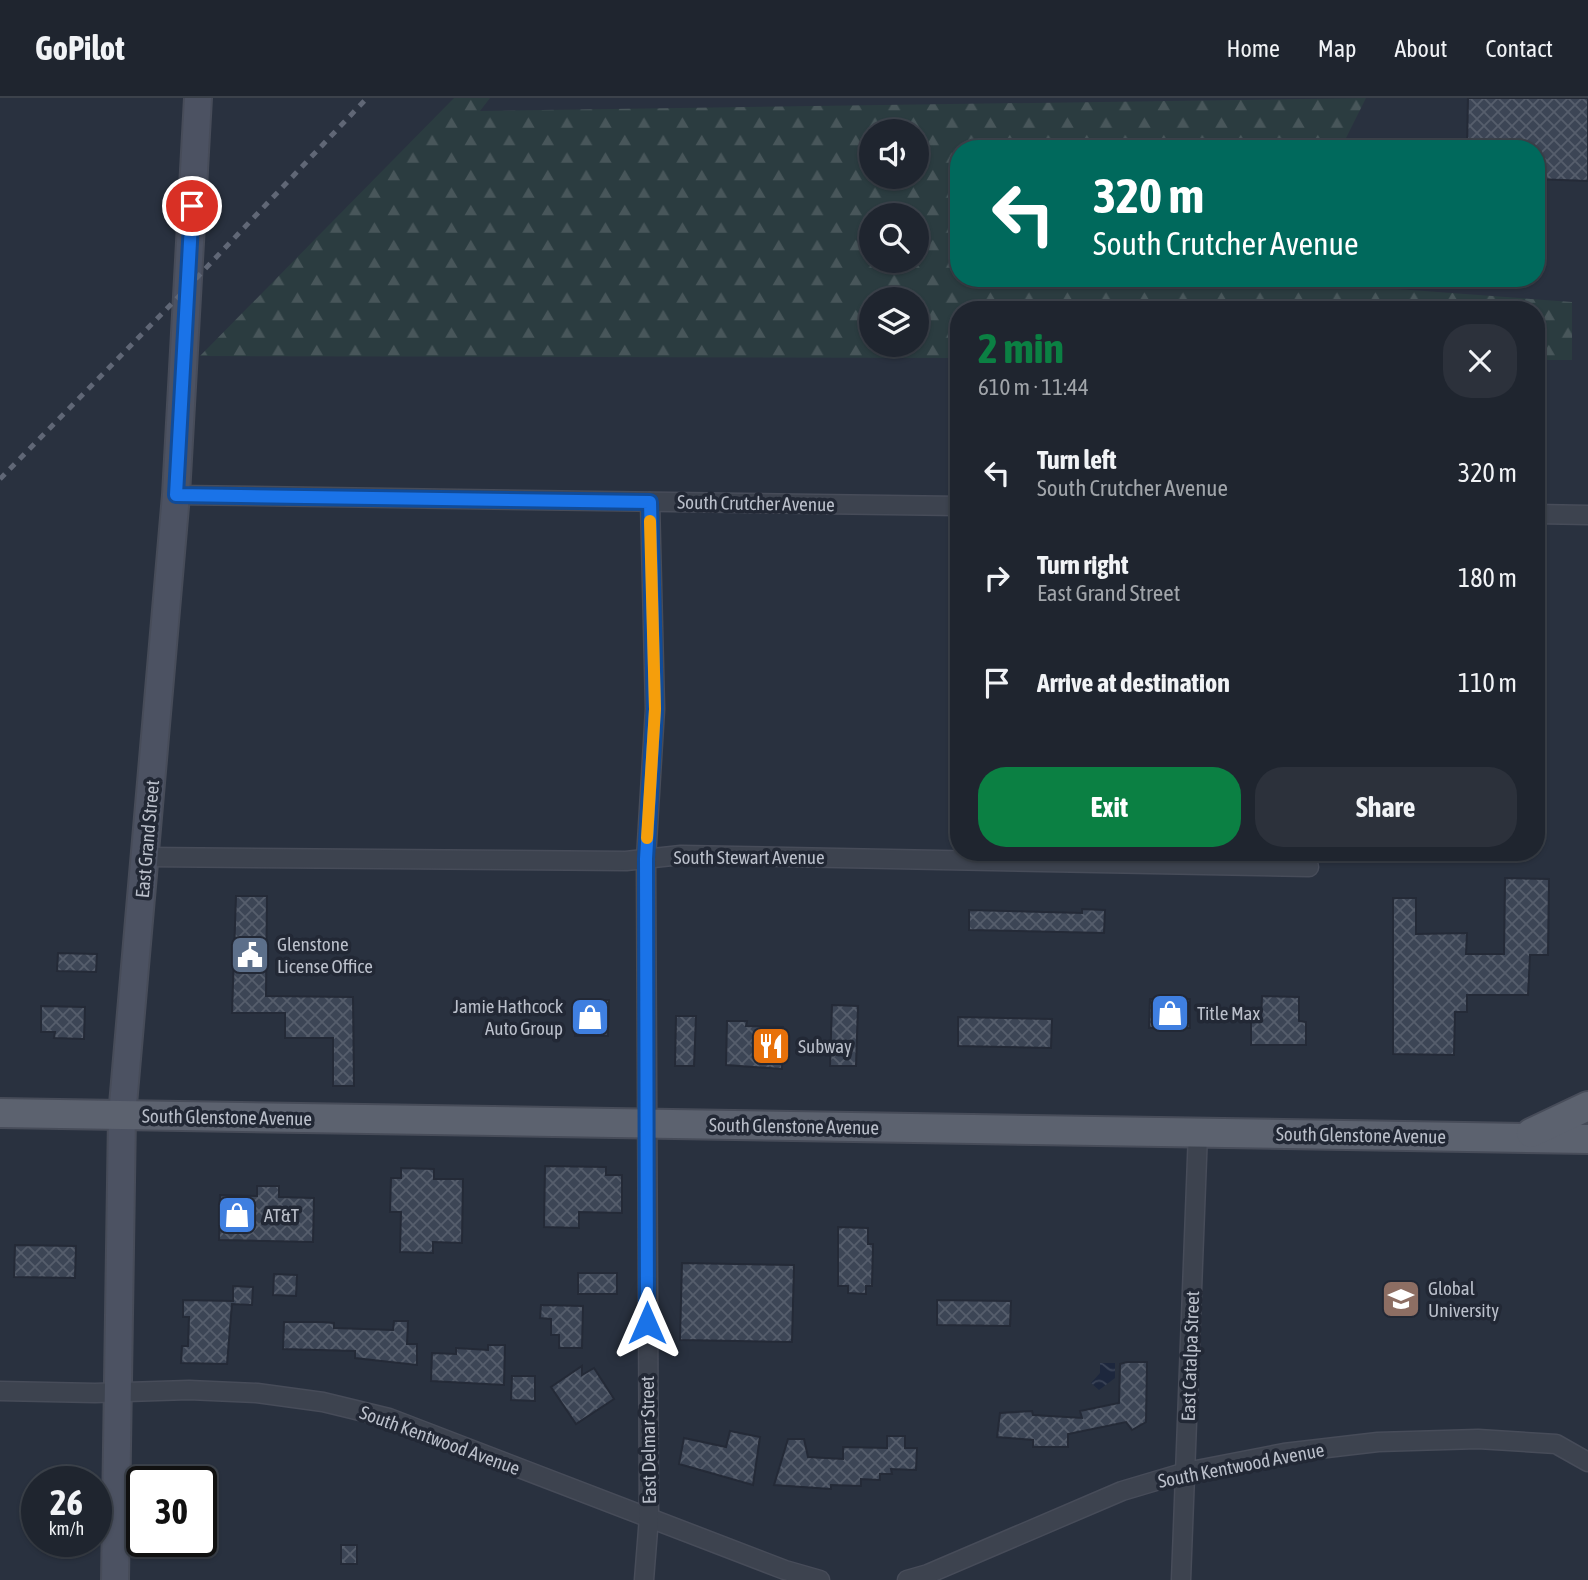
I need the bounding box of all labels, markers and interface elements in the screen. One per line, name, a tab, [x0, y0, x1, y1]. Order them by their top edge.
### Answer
text: GoPilot	[35, 29, 125, 67]
text: Home	[1226, 35, 1280, 62]
text: Map	[1318, 35, 1356, 62]
text: About	[1394, 35, 1447, 62]
text: Contact	[1485, 35, 1553, 62]
map controls	[859, 119, 929, 357]
button: sound	[859, 119, 929, 189]
text: 320 m	[1093, 167, 1204, 223]
icon: left	[978, 168, 1069, 259]
pin	[162, 176, 222, 236]
icon: arrive	[173, 187, 211, 225]
button: search	[859, 203, 929, 273]
text: South Crutcher Avenue	[1093, 225, 1359, 262]
button: layers	[859, 287, 929, 357]
text: 2 min	[978, 324, 1064, 372]
button: close	[1443, 324, 1517, 398]
text: 610 m · 11:44	[978, 374, 1089, 400]
text: Turn left	[1037, 445, 1117, 475]
icon: left	[978, 454, 1016, 492]
text: 320 m	[1458, 458, 1517, 488]
text: South Crutcher Avenue	[1037, 475, 1228, 501]
street label: South Crutcher Avenue	[677, 491, 835, 515]
text: Turn right	[1037, 550, 1128, 580]
icon: right	[978, 559, 1016, 597]
text: 180 m	[1458, 563, 1517, 593]
text: East Grand Street	[1037, 580, 1180, 606]
icon: arrive	[978, 664, 1016, 702]
text: Arrive at destination	[1037, 668, 1230, 698]
text: 110 m	[1458, 668, 1517, 698]
button: Exit	[978, 767, 1241, 847]
button: Share	[1255, 767, 1517, 847]
street label: East Grand Street	[131, 779, 163, 899]
street label: South Stewart Avenue	[673, 846, 825, 868]
place label: Glenstone License Office	[277, 933, 373, 977]
public building icon: Glenstone License Office	[229, 934, 271, 976]
shop icon: Title Max	[1149, 992, 1191, 1034]
place label: Jamie Hathcock Auto Group	[453, 995, 564, 1039]
shop icon: Jamie Hathcock Auto Group	[569, 996, 611, 1038]
place label: Title Max	[1197, 1002, 1260, 1024]
restaurant icon: Subway	[750, 1025, 792, 1067]
place label: Subway	[798, 1035, 852, 1057]
street label: South Glenstone Avenue	[142, 1105, 312, 1129]
street label: South Glenstone Avenue	[709, 1114, 879, 1138]
street label: South Glenstone Avenue	[1276, 1123, 1446, 1147]
shop icon: AT&T	[216, 1194, 258, 1236]
place label: AT&T	[264, 1204, 300, 1226]
place label: Global University	[1428, 1277, 1499, 1321]
school or university icon: Global University	[1380, 1278, 1422, 1320]
position arrow	[610, 1286, 684, 1360]
street label: East Catalpa Street	[1177, 1290, 1203, 1422]
street label: East Delmar Street	[636, 1376, 660, 1504]
street label: South Kentwood Avenue	[357, 1401, 523, 1479]
street label: South Kentwood Avenue	[1156, 1438, 1326, 1492]
speed limit sign: 30	[126, 1466, 217, 1557]
text: 26	[50, 1482, 83, 1522]
text: km/h	[49, 1518, 84, 1539]

